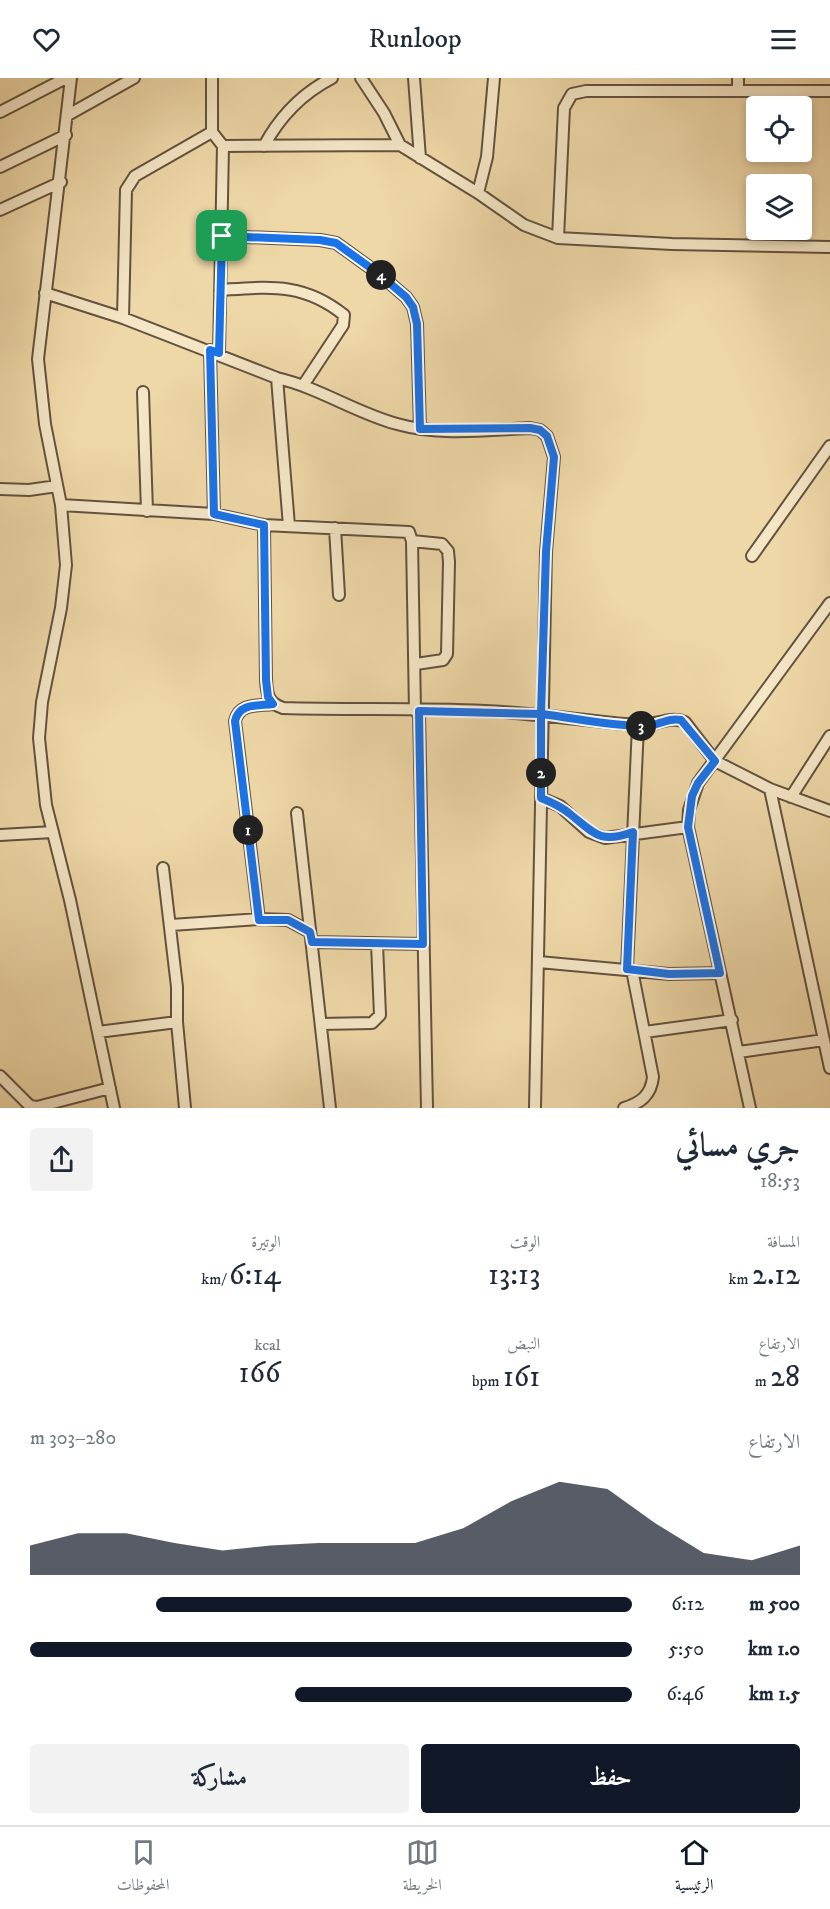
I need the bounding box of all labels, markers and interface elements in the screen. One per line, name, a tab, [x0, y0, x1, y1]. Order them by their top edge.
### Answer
text: Runloop	[369, 22, 461, 56]
icon: heart	[30, 23, 63, 56]
icon: menu	[767, 23, 800, 56]
map controls	[746, 96, 812, 240]
button: locate	[746, 96, 812, 162]
button: layers	[746, 174, 812, 240]
pin	[196, 210, 247, 261]
icon: arrive	[205, 219, 238, 252]
pin: 4	[366, 260, 396, 290]
text: 4	[376, 265, 386, 285]
pin: 3	[626, 711, 656, 741]
text: 3	[638, 716, 644, 736]
pin: 2	[526, 758, 556, 788]
text: 2	[537, 763, 545, 783]
pin: 1	[233, 815, 263, 845]
text: 1	[245, 820, 251, 840]
text: جري مسائي	[675, 1126, 800, 1167]
button: share	[30, 1128, 93, 1191]
text: 18:53	[760, 1169, 800, 1194]
text: الوتيرة	[251, 1232, 281, 1252]
text: الوقت	[510, 1232, 540, 1252]
text: المسافة	[767, 1232, 800, 1252]
text: 6:14	[229, 1257, 281, 1294]
text: 13:13	[488, 1257, 540, 1294]
text: 2.12	[752, 1257, 800, 1294]
text: /km	[201, 1269, 229, 1289]
text: km	[729, 1269, 752, 1289]
text: النبض	[507, 1334, 540, 1354]
text: الارتفاع	[758, 1334, 800, 1354]
text: kcal	[254, 1335, 281, 1355]
text: 166	[239, 1355, 281, 1392]
text: 161	[503, 1359, 540, 1396]
text: 28	[770, 1359, 800, 1396]
text: bpm	[472, 1371, 503, 1391]
text: m	[755, 1371, 770, 1391]
text: 280–303 m	[30, 1426, 116, 1451]
text: الارتفاع	[748, 1430, 800, 1455]
text: 6:12	[671, 1592, 704, 1617]
text: 500 m	[749, 1592, 800, 1617]
text: 5:50	[668, 1637, 704, 1662]
text: 1.0 km	[748, 1637, 800, 1662]
text: 6:46	[666, 1682, 704, 1707]
text: 1.5 km	[749, 1682, 800, 1707]
button: مشاركة	[30, 1744, 409, 1813]
button: حفظ	[421, 1744, 800, 1813]
tab: المحفوظات	[117, 1836, 169, 1900]
tab: الخريطة	[403, 1836, 442, 1900]
tab: الرئيسية	[675, 1836, 713, 1900]

